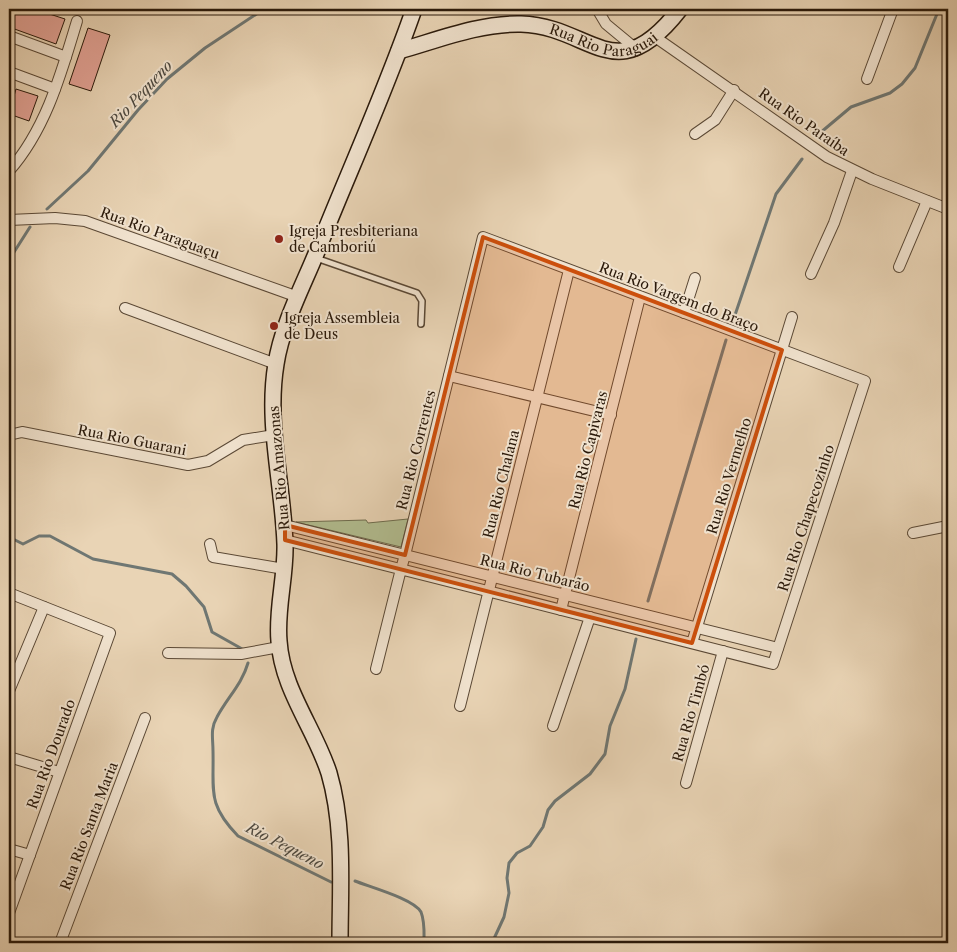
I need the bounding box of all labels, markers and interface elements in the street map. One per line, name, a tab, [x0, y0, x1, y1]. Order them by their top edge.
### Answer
street label: Rua Rio Paraguai	[546, 20, 660, 38]
text: Rua Rio Paraguai	[547, 20, 661, 60]
water label: Rio Pequeno	[104, 56, 176, 132]
street label: Rua Rio Paraíba	[755, 84, 853, 160]
street label: Rua Rio Paraguaçu	[98, 203, 223, 263]
place label: Igreja Presbiteriana de Camboriú	[289, 222, 419, 256]
marker: Igreja Presbiteriana de Camboriú	[273, 233, 285, 245]
street label: Rua Rio Vargem do Braço	[596, 258, 762, 336]
place label: Igreja Assembleia de Deus	[284, 309, 401, 343]
marker: Igreja Assembleia de Deus	[268, 320, 280, 332]
street label: Rua Rio Correntes	[392, 388, 440, 512]
street label: Rua Rio Capivaras	[565, 389, 611, 511]
street label: Rua Rio Amazonas	[265, 405, 293, 531]
street label: Rua Rio Vermelho	[703, 415, 755, 537]
street label: Rua Rio Guarani	[76, 421, 188, 459]
street label: Rua Rio Chalana	[479, 427, 523, 540]
street label: Rua Rio Chapecozinho	[774, 442, 838, 594]
street label: Rua Rio Tubarão	[478, 551, 592, 595]
street label: Rua Rio Timbó	[668, 662, 714, 764]
street label: Rua Rio Dourado	[23, 697, 79, 811]
street label: Rua Rio Santa Maria	[56, 759, 122, 893]
water label: Rio Pequeno	[242, 817, 327, 873]

